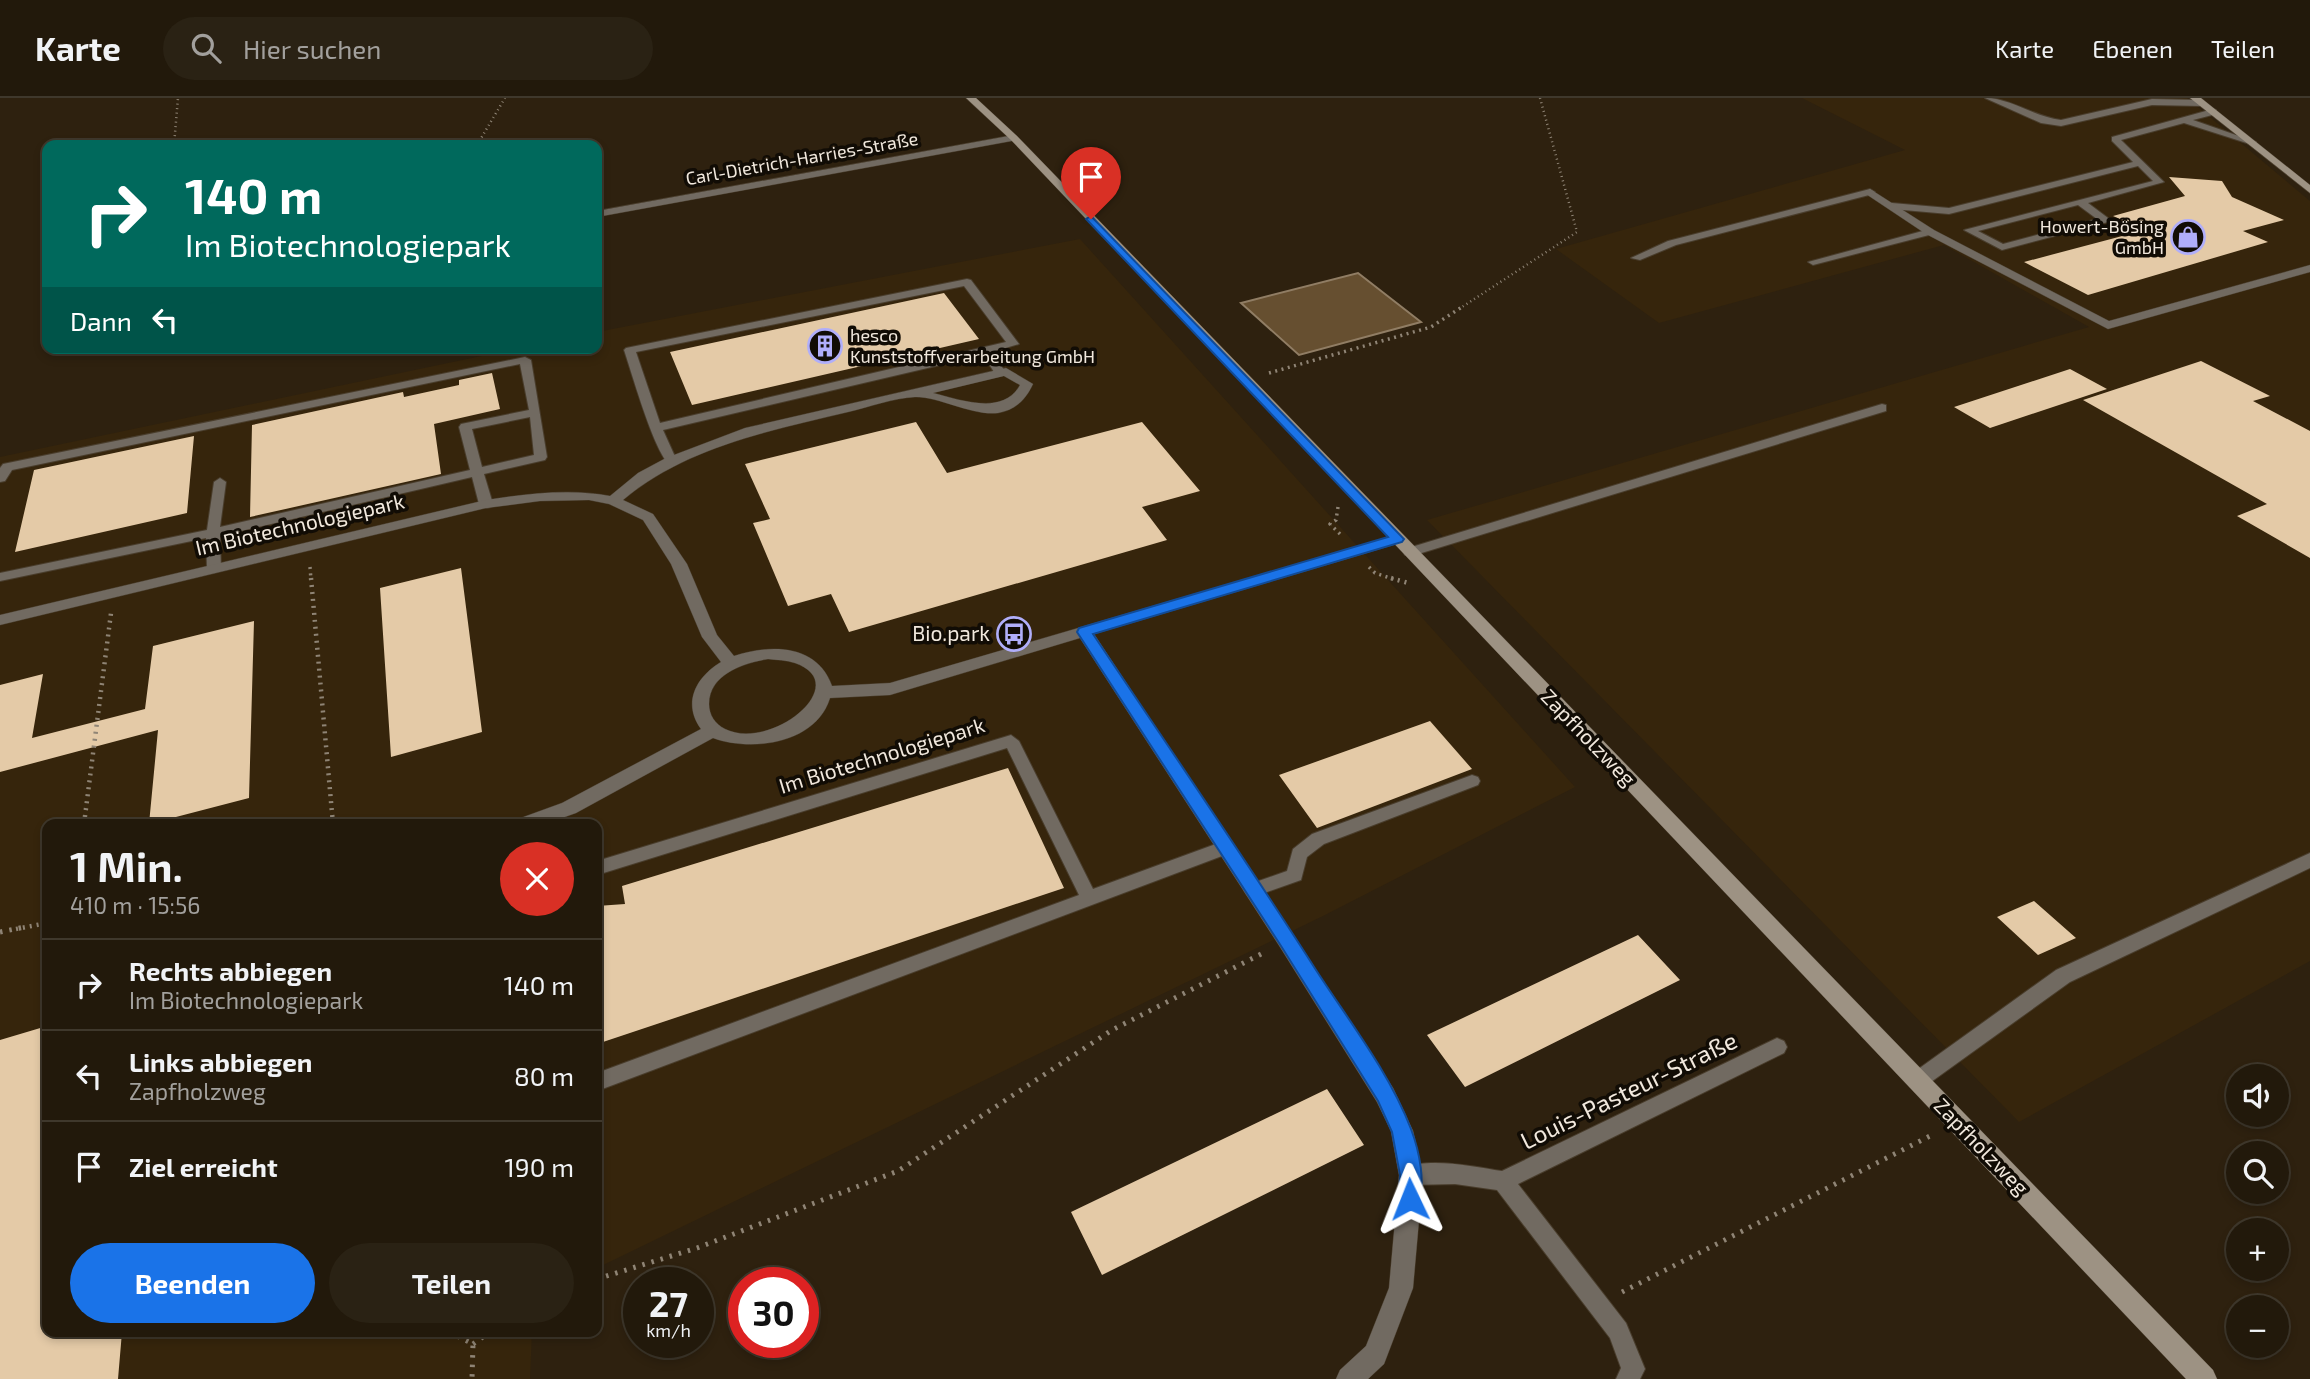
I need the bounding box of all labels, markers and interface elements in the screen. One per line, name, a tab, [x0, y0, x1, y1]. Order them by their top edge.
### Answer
search box	[163, 17, 653, 80]
text: Karte	[35, 28, 121, 68]
icon: search	[187, 29, 225, 67]
text: Hier suchen	[243, 33, 381, 64]
text: Karte	[1995, 34, 2054, 63]
text: Ebenen	[2092, 34, 2173, 63]
text: Teilen	[2211, 34, 2275, 63]
street label: Carl-Dietrich-Harries-Straße	[684, 127, 920, 189]
pin	[1061, 147, 1121, 219]
icon: arrive	[1072, 158, 1110, 196]
text: 140 m	[185, 165, 322, 224]
icon: right	[70, 168, 161, 259]
place label: Howert-Bösing GmbH	[2040, 215, 2164, 258]
shop icon: Howert-Bösing GmbH	[2169, 218, 2207, 256]
text: Im Biotechnologiepark	[185, 225, 511, 263]
icon: left	[146, 301, 184, 339]
text: Dann	[70, 305, 132, 336]
place label: hesco Kunststoffverarbeitung GmbH	[850, 324, 1095, 367]
building icon: hesco Kunststoffverarbeitung GmbH	[806, 327, 844, 365]
street label: Im Biotechnologiepark	[193, 487, 407, 560]
bus stop icon: Bio.park	[995, 615, 1033, 653]
place label: Bio.park	[912, 620, 990, 645]
street label: Zapfholzweg	[1537, 683, 1642, 791]
street label: Im Biotechnologiepark	[776, 711, 988, 798]
text: 1 Min.	[70, 840, 183, 890]
button: close	[500, 842, 574, 916]
text: 410 m · 15:56	[70, 891, 201, 919]
text: Rechts abbiegen	[129, 955, 332, 986]
icon: right	[70, 966, 108, 1004]
text: 140 m	[503, 969, 574, 1000]
text: Im Biotechnologiepark	[129, 986, 363, 1014]
street label: Louis-Pasteur-Straße	[1515, 1025, 1741, 1155]
text: Links abbiegen	[129, 1046, 313, 1077]
icon: left	[70, 1057, 108, 1095]
text: 80 m	[514, 1060, 574, 1091]
map controls	[2226, 1064, 2289, 1358]
button: sound	[2226, 1064, 2289, 1127]
text: Zapfholzweg	[129, 1077, 266, 1105]
street label: Zapfholzweg	[1930, 1092, 2035, 1200]
button: search	[2226, 1141, 2289, 1204]
icon: arrive	[70, 1148, 108, 1186]
text: Ziel erreicht	[129, 1151, 278, 1182]
text: 190 m	[505, 1151, 574, 1182]
position arrow	[1373, 1162, 1447, 1236]
button: +	[2226, 1218, 2289, 1281]
button: Beenden	[70, 1243, 315, 1323]
button: Teilen	[329, 1243, 574, 1323]
speed limit sign: 30	[728, 1267, 819, 1358]
text: 27	[649, 1282, 688, 1324]
button: −	[2226, 1295, 2289, 1358]
text: km/h	[646, 1319, 691, 1341]

